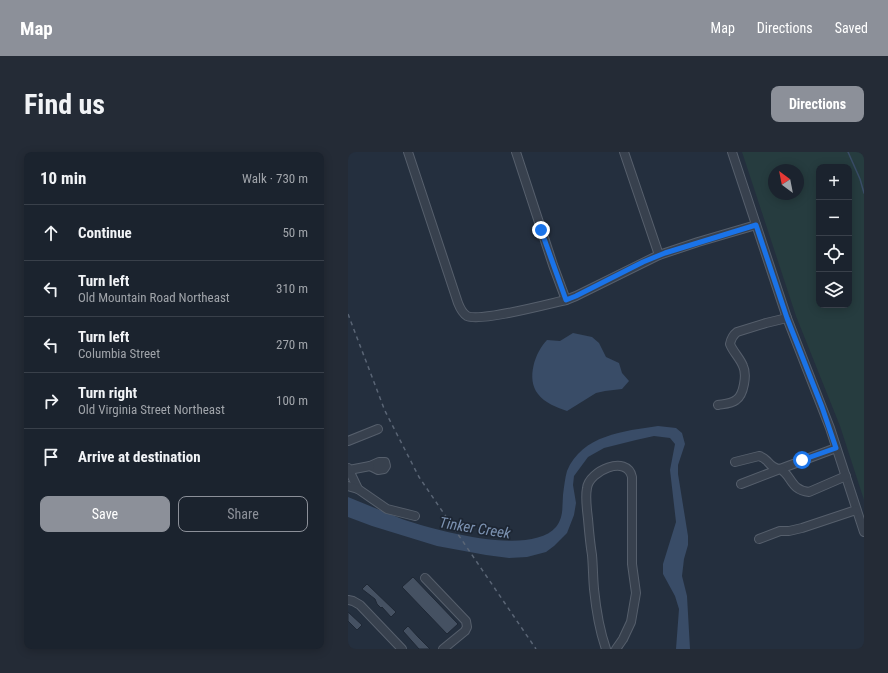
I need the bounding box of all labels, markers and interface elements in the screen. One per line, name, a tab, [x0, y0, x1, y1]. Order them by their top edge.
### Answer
text: Map	[20, 17, 53, 40]
text: Map	[711, 20, 735, 36]
text: Directions	[757, 20, 813, 36]
text: Saved	[835, 20, 868, 36]
button: Directions	[771, 86, 864, 122]
text: Find us	[24, 88, 105, 121]
north arrow	[768, 164, 804, 200]
map controls	[816, 164, 852, 308]
button: +	[816, 164, 852, 200]
text: 10 min	[40, 168, 86, 188]
text: Walk · 730 m	[242, 171, 308, 186]
button: −	[816, 200, 852, 236]
route end	[532, 221, 550, 239]
icon: ahead	[40, 222, 62, 244]
text: Continue	[78, 224, 132, 242]
text: 50 m	[282, 225, 308, 240]
button: locate	[816, 236, 852, 272]
text: Turn left	[78, 272, 129, 290]
button: layers	[816, 272, 852, 308]
icon: left	[40, 278, 62, 300]
text: 310 m	[276, 281, 308, 296]
text: Old Mountain Road Northeast	[78, 290, 230, 305]
text: Turn left	[78, 328, 129, 346]
icon: left	[40, 334, 62, 356]
text: 270 m	[276, 337, 308, 352]
text: Columbia Street	[78, 346, 160, 361]
text: Turn right	[78, 384, 137, 402]
icon: right	[40, 390, 62, 412]
text: 100 m	[276, 393, 308, 408]
text: Old Virginia Street Northeast	[78, 402, 225, 417]
icon: arrive	[40, 446, 62, 468]
text: Arrive at destination	[78, 448, 201, 466]
route start	[793, 451, 811, 469]
button: Save	[40, 496, 170, 532]
button: Share	[178, 496, 308, 532]
water label: Tinker Creek	[438, 513, 512, 543]

